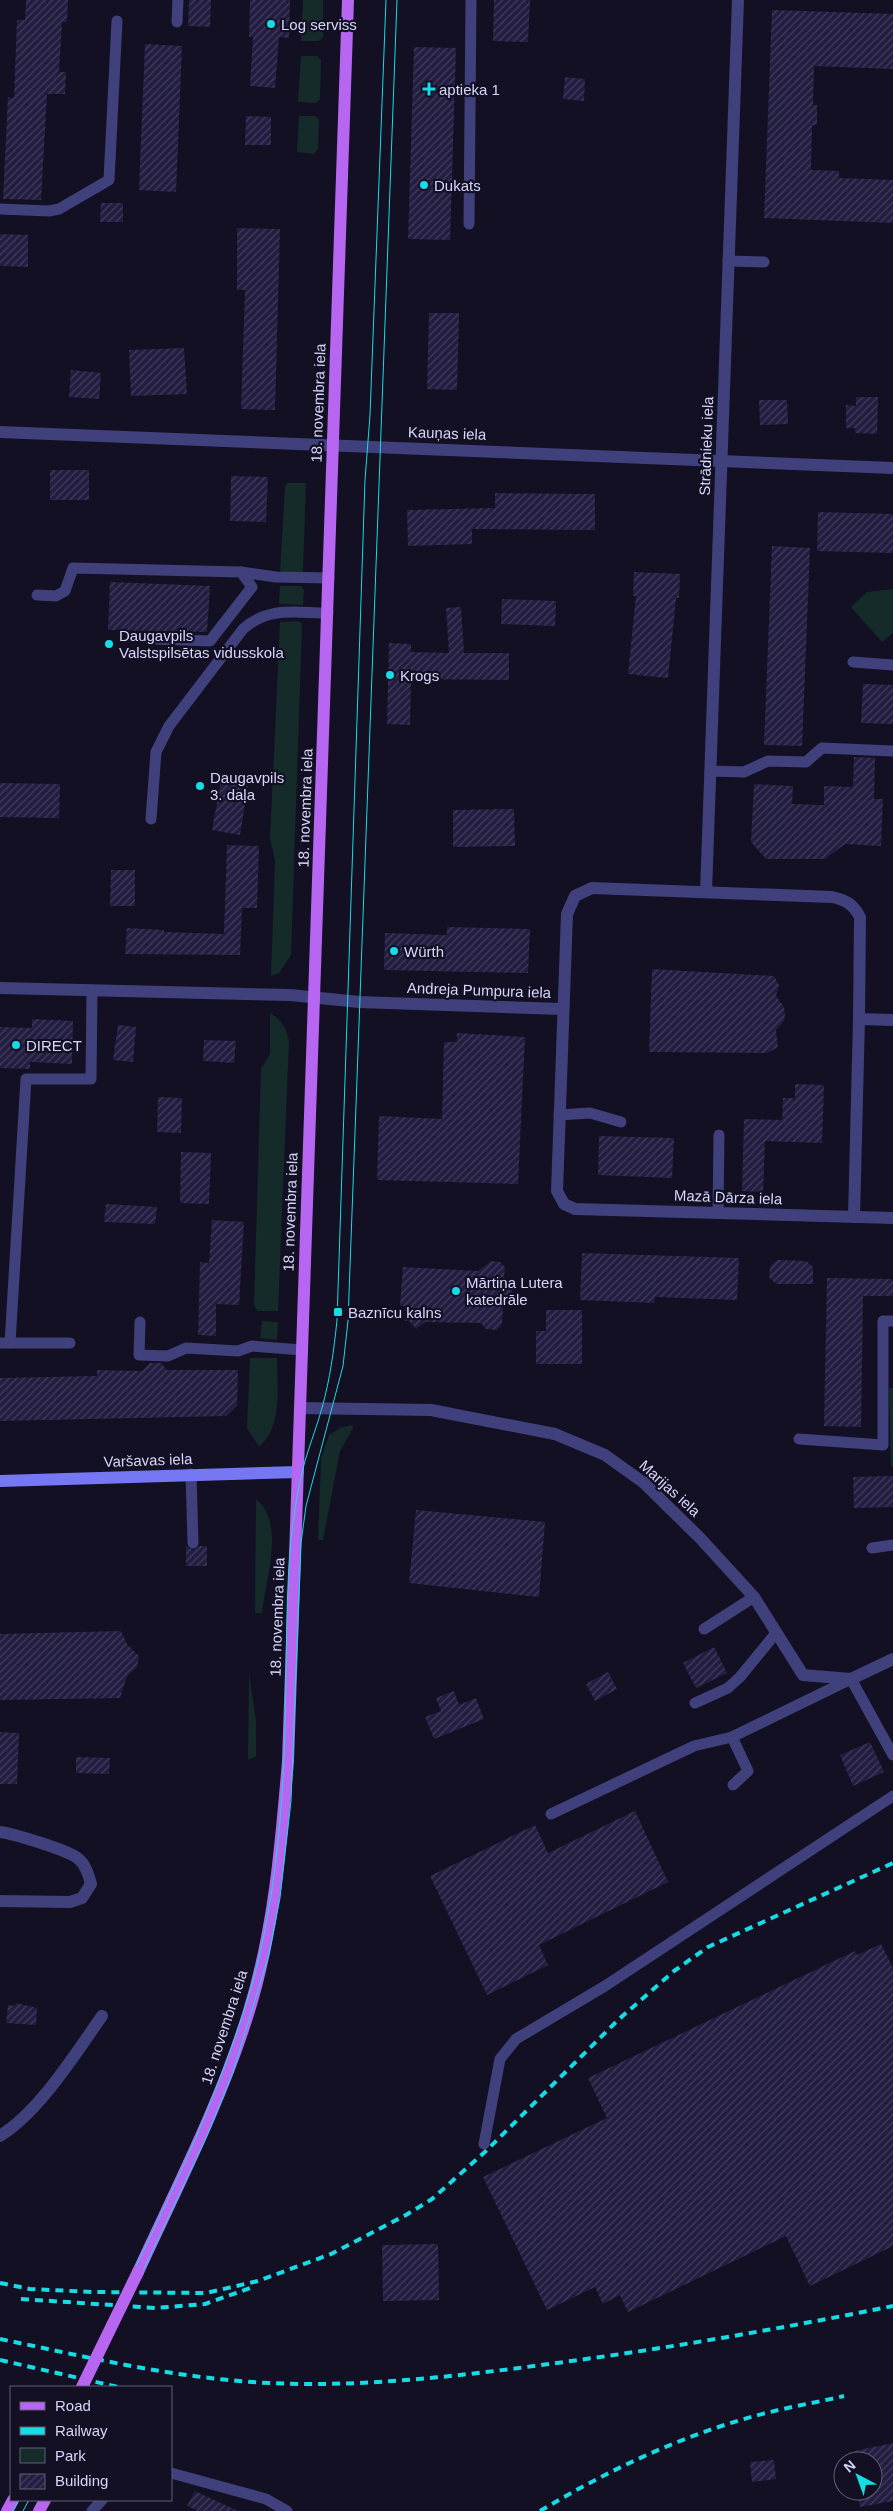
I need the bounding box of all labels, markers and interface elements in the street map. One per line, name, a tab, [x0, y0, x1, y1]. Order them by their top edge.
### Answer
place label: Log serviss	[281, 16, 357, 33]
marker: Log serviss	[265, 18, 277, 30]
place label: aptieka 1	[439, 81, 500, 98]
marker: aptieka 1	[423, 83, 435, 95]
place label: Dukats	[434, 177, 481, 194]
marker: Dukats	[418, 179, 430, 191]
street label: 18. novembra iela	[307, 342, 329, 463]
street label: Strādnieku iela	[696, 395, 716, 496]
street label: Kauņas iela	[408, 423, 487, 443]
place label: Daugavpils Valstspilsētas vidusskola	[119, 627, 284, 661]
marker: Daugavpils Valstspilsētas vidusskola	[103, 638, 115, 650]
place label: Krogs	[400, 667, 439, 684]
marker: Krogs	[384, 669, 396, 681]
street label: 18. novembra iela	[294, 747, 316, 868]
place label: Daugavpils 3. daļa	[210, 769, 284, 803]
marker: Daugavpils 3. daļa	[194, 780, 206, 792]
place label: Würth	[404, 943, 444, 960]
marker: Würth	[388, 945, 400, 957]
street label: Andreja Pumpura iela	[407, 979, 552, 1001]
place label: DIRECT	[26, 1037, 82, 1054]
marker: DIRECT	[10, 1039, 22, 1051]
street label: 18. novembra iela	[279, 1151, 301, 1272]
street label: Mazā Dārza iela	[674, 1187, 783, 1207]
place label: Mārtiņa Lutera katedrāle	[466, 1274, 563, 1308]
marker: Mārtiņa Lutera katedrāle	[450, 1285, 462, 1297]
place label: Baznīcu kalns	[348, 1304, 441, 1321]
marker: Baznīcu kalns	[332, 1306, 344, 1318]
street label: Varšavas iela	[103, 1450, 193, 1470]
street label: Marijas iela	[636, 1456, 704, 1520]
street label: 18. novembra iela	[266, 1556, 288, 1677]
street label: 18. novembra iela	[197, 1967, 251, 2086]
legend	[10, 2386, 172, 2501]
text: Road	[55, 2397, 91, 2414]
text: Railway	[55, 2422, 108, 2439]
text: Park	[55, 2447, 86, 2464]
north arrow	[833, 2451, 883, 2501]
text: N	[840, 2457, 859, 2476]
text: Building	[55, 2472, 108, 2489]

